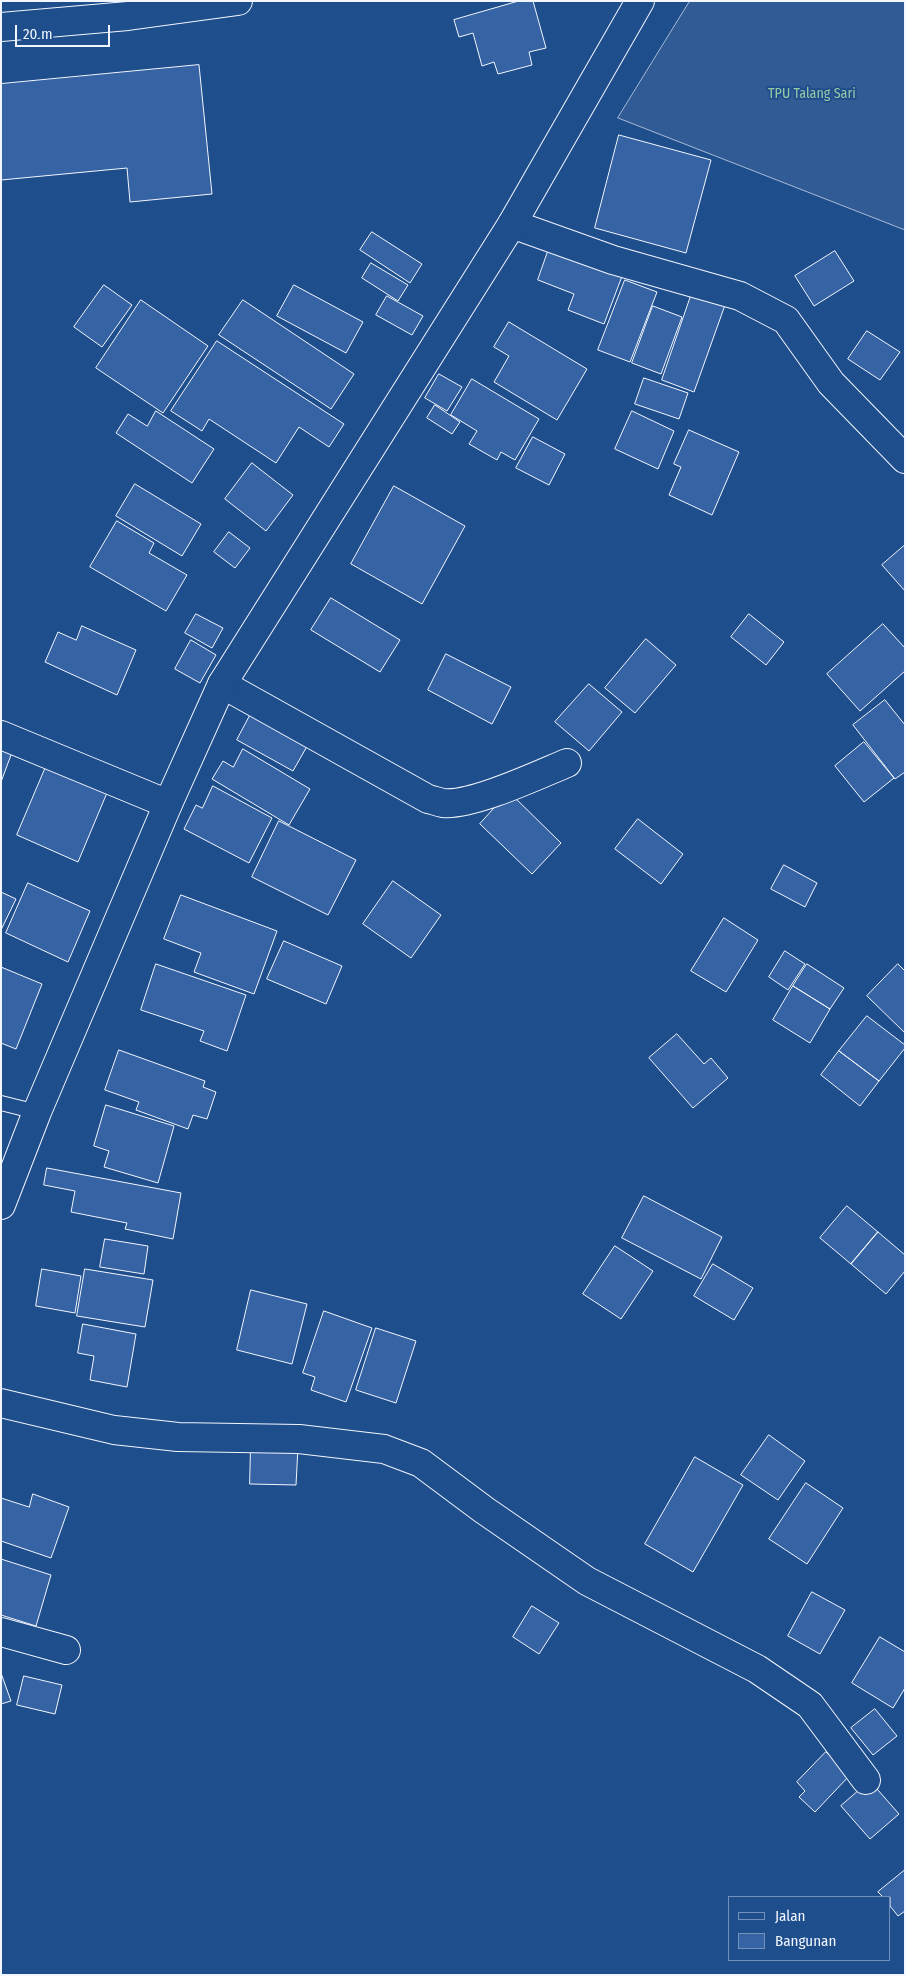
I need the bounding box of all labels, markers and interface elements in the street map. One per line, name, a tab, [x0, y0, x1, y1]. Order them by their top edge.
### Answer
scale bar	[18, 15, 112, 47]
text: 20 m	[23, 25, 53, 43]
park label: TPU Talang Sari	[768, 86, 856, 102]
legend	[728, 1896, 891, 1961]
text: Jalan	[775, 1907, 805, 1925]
text: Bangunan	[775, 1932, 836, 1950]

